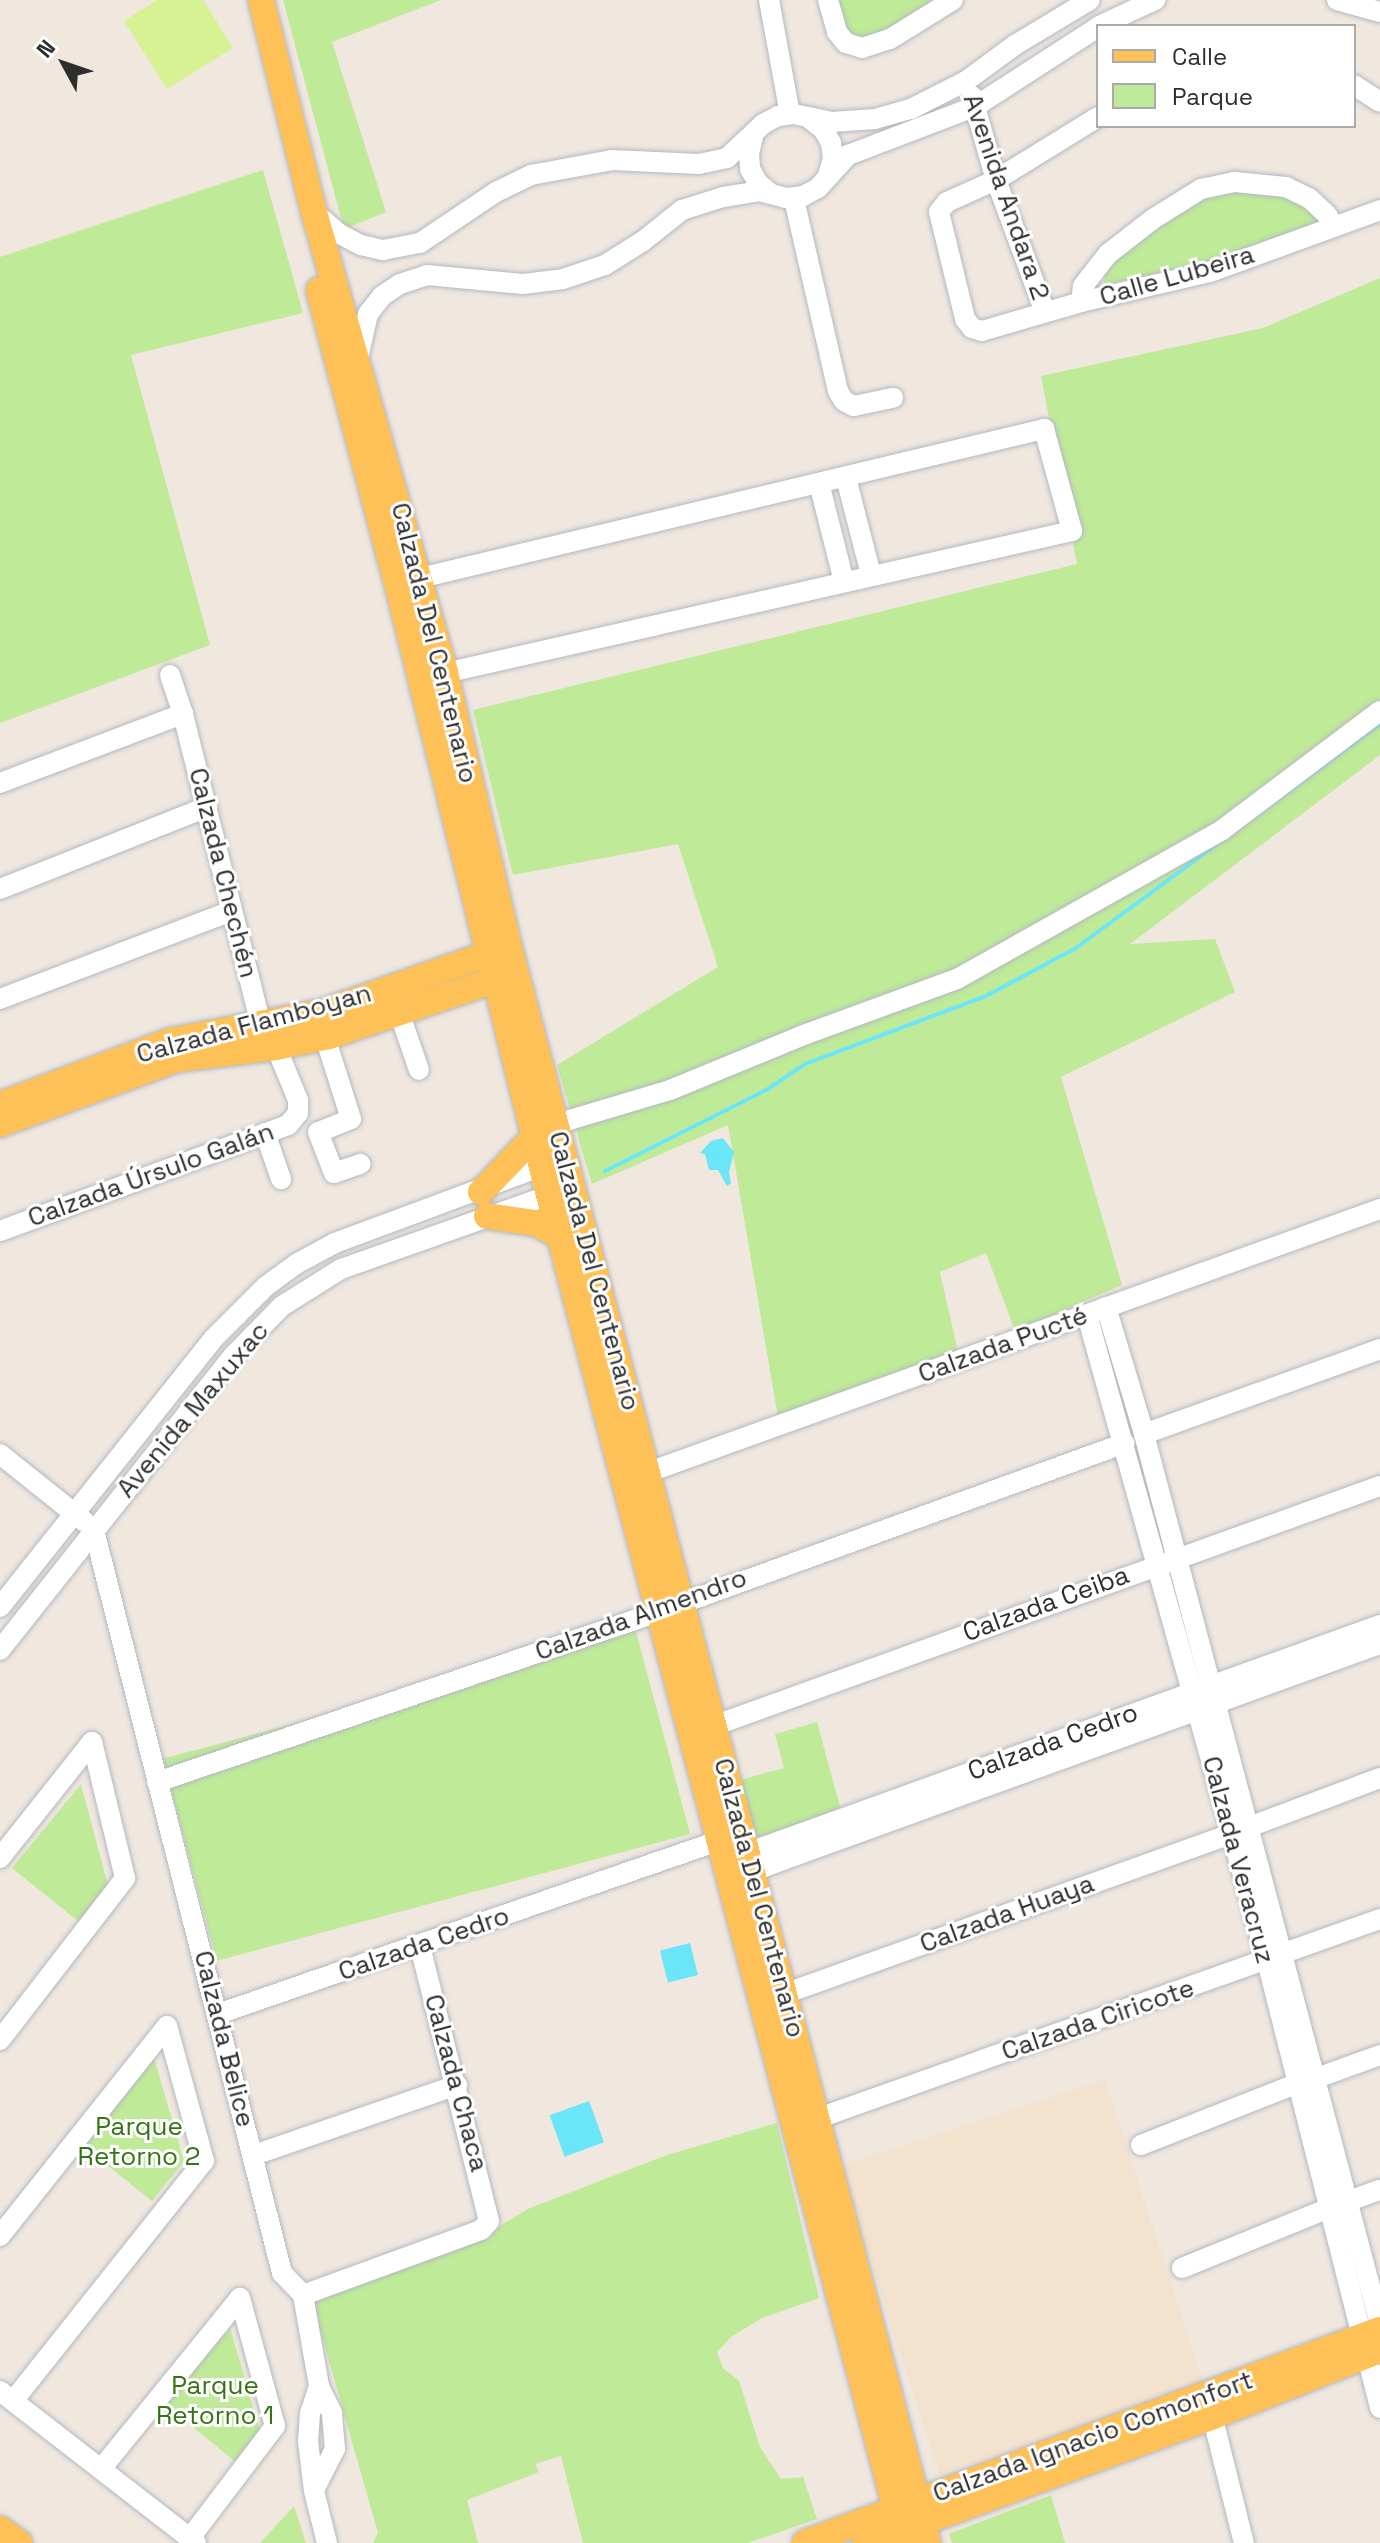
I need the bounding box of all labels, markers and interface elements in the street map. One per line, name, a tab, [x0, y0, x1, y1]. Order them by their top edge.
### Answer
north arrow	[24, 24, 104, 104]
legend	[1096, 24, 1356, 128]
text: N	[30, 34, 61, 63]
text: Calle	[1172, 41, 1227, 72]
text: Parque	[1172, 81, 1253, 112]
street label: Avenida Andara 2	[956, 90, 1056, 304]
street label: Calle Lubeira	[1096, 239, 1258, 313]
street label: Calzada Del Centenario	[384, 500, 484, 786]
street label: Calzada Chechén	[182, 765, 264, 981]
street label: Calzada Flamboyan	[133, 978, 375, 1070]
street label: Calzada Úrsulo Galán	[24, 1116, 278, 1234]
street label: Calzada Del Centenario	[542, 1128, 646, 1414]
street label: Calzada Pucté	[914, 1300, 1092, 1390]
street label: Avenida Maxuxac	[111, 1316, 275, 1504]
street label: Calzada Ceiba	[959, 1559, 1133, 1649]
street label: Calzada Almendro	[531, 1562, 751, 1668]
street label: Calzada Cedro	[964, 1697, 1142, 1787]
street label: Calzada Veracruz	[1195, 1753, 1281, 1967]
street label: Calzada Del Centenario	[707, 1755, 811, 2041]
street label: Calzada Huaya	[916, 1868, 1098, 1960]
street label: Calzada Cedro	[334, 1900, 514, 1988]
street label: Calzada Belice	[187, 1948, 261, 2130]
street label: Calzada Ciricote	[998, 1972, 1198, 2068]
street label: Calzada Chaca	[417, 1991, 495, 2175]
park label: Parque Retorno 2	[77, 2111, 201, 2172]
street label: Calzada Ignacio Comonfort	[929, 2365, 1257, 2509]
park label: Parque Retorno 1	[156, 2370, 274, 2432]

